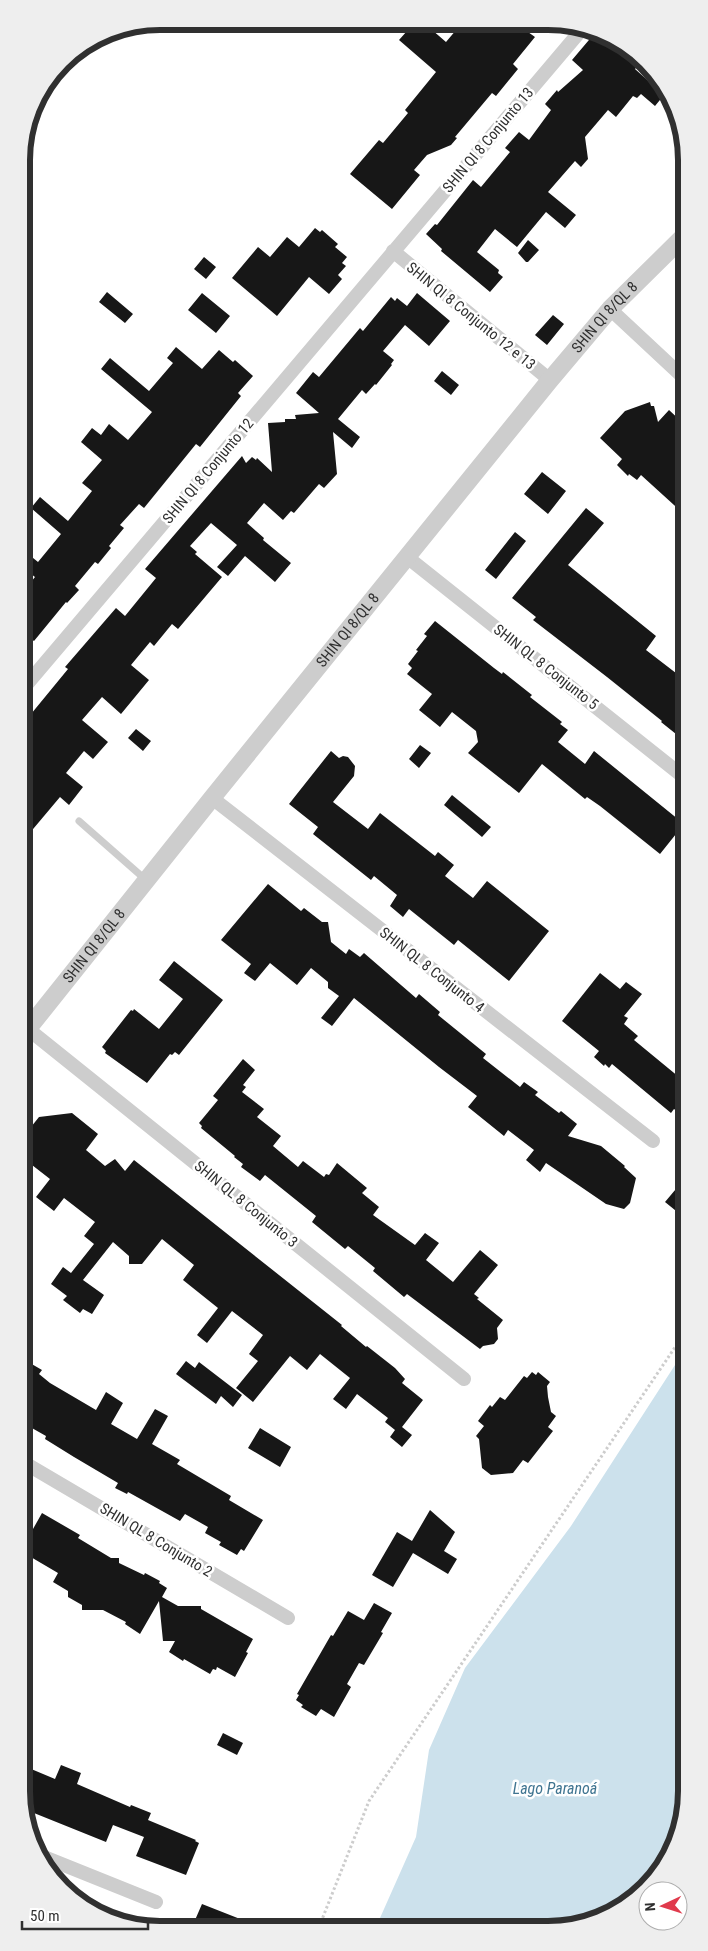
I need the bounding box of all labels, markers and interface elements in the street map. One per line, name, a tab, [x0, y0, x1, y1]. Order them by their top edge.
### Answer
street label: SHIN QI 8 Conjunto 13	[439, 84, 537, 196]
street label: SHIN QI 8 Conjunto 12 e 13	[403, 258, 539, 374]
street label: SHIN QI 8/QL 8	[568, 278, 641, 356]
street label: SHIN QI 8 Conjunto 12	[159, 415, 257, 527]
street label: SHIN QI 8/QL 8	[312, 590, 383, 671]
street label: SHIN QL 8 Conjunto 5	[490, 621, 602, 713]
street label: SHIN QI 8/QL 8	[59, 905, 129, 987]
street label: SHIN QL 8 Conjunto 4	[376, 924, 488, 1016]
street label: SHIN QL 8 Conjunto 3	[191, 1157, 301, 1251]
street label: SHIN QL 8 Conjunto 2	[97, 1499, 215, 1581]
water label: Lago Paranoá	[513, 1779, 598, 1798]
north arrow	[638, 1881, 688, 1931]
scale bar	[22, 1898, 149, 1930]
text: N	[642, 1902, 658, 1912]
text: 50 m	[30, 1907, 60, 1925]

